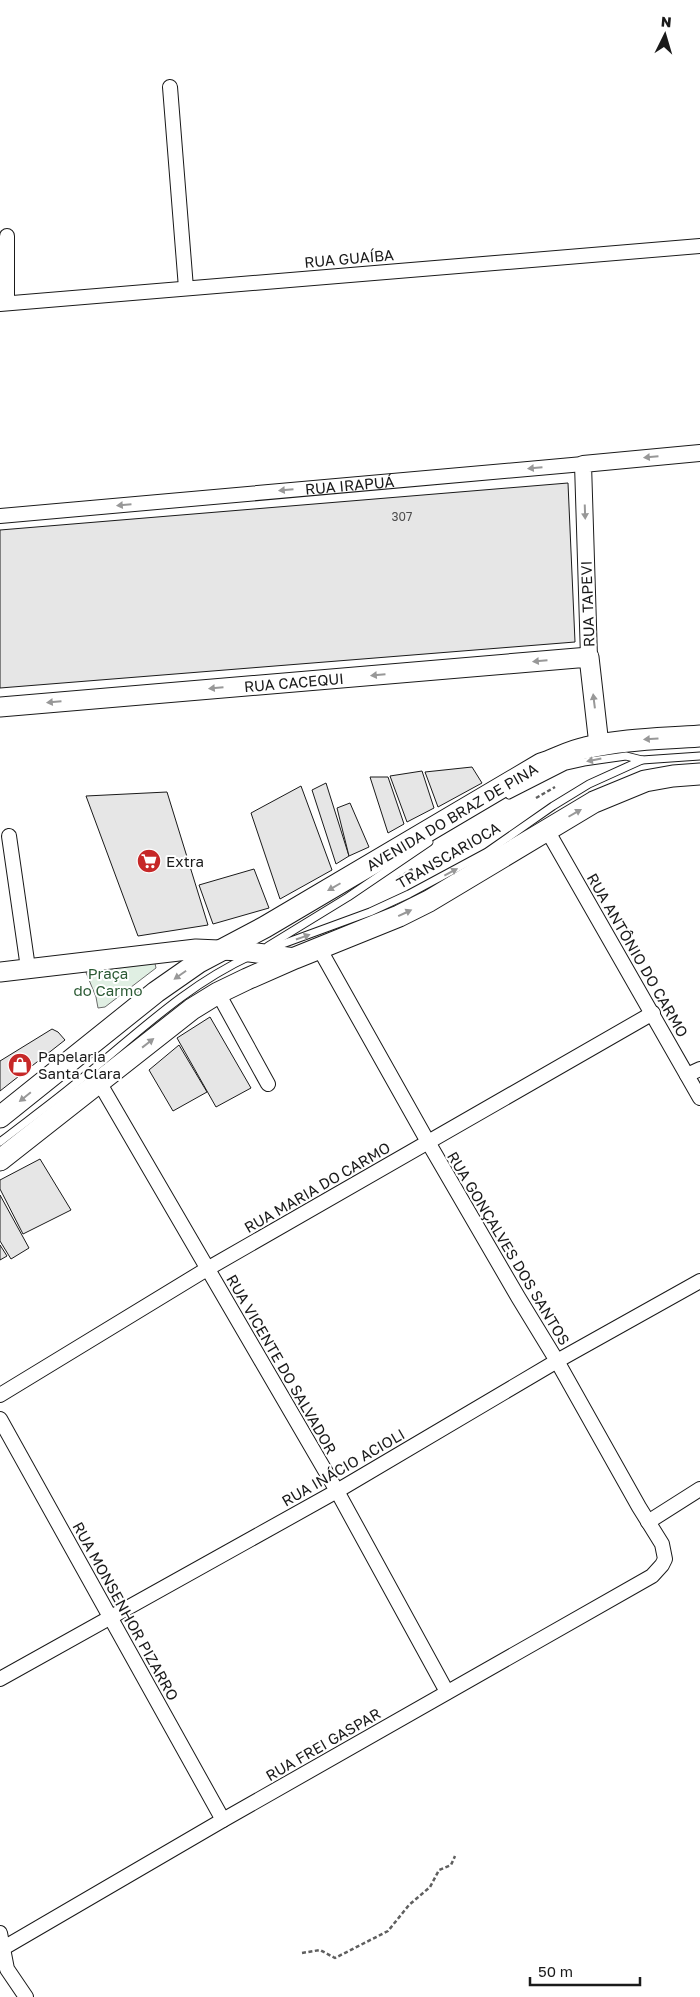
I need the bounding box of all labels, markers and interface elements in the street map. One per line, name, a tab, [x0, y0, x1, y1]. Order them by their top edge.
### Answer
north arrow	[640, 10, 690, 60]
text: N	[660, 13, 672, 30]
street label: RUA GUAÍBA	[303, 245, 395, 271]
one-way arrow	[643, 453, 659, 461]
one-way arrow	[526, 464, 542, 472]
street label: RUA IRAPUÁ	[304, 472, 395, 498]
one-way arrow	[277, 486, 293, 494]
one-way arrow	[116, 501, 132, 509]
one-way arrow	[581, 505, 589, 521]
house number: 307	[392, 509, 412, 524]
street label: RUA TAPEVI	[576, 561, 598, 647]
one-way arrow	[532, 657, 548, 665]
street label: RUA CACEQUI	[243, 669, 345, 695]
one-way arrow	[370, 671, 386, 679]
one-way arrow	[208, 685, 224, 693]
one-way arrow	[590, 692, 598, 708]
one-way arrow	[46, 698, 62, 706]
one-way arrow	[643, 735, 659, 743]
one-way arrow	[587, 756, 602, 764]
street label: AVENIDA DO BRAZ DE PINA	[363, 759, 541, 874]
one-way arrow	[569, 808, 582, 817]
street label: TRANSCARIOCA	[393, 818, 503, 892]
supermarket icon: Extra	[136, 848, 162, 874]
place label: Extra	[166, 852, 204, 870]
one-way arrow	[445, 867, 458, 876]
street label: RUA ANTÔNIO DO CARMO	[584, 870, 692, 1040]
one-way arrow	[327, 883, 340, 892]
one-way arrow	[398, 909, 412, 917]
one-way arrow	[296, 933, 311, 941]
park label: Praça do Carmo	[74, 964, 142, 999]
one-way arrow	[174, 970, 187, 980]
one-way arrow	[141, 1038, 155, 1048]
place label: Papelaria Santa Clara	[38, 1047, 121, 1082]
shop icon: Papelaria Santa Clara	[7, 1052, 33, 1078]
one-way arrow	[19, 1092, 32, 1103]
street label: RUA MARIA DO CARMO	[241, 1138, 393, 1236]
street label: RUA GONÇALVES DOS SANTOS	[444, 1148, 574, 1348]
street label: RUA VICENTE DO SALVADOR	[223, 1271, 341, 1457]
street label: RUA INÁCIO ACIOLI	[278, 1424, 408, 1510]
street label: RUA MONSENHOR PIZARRO	[69, 1519, 183, 1703]
street label: RUA FREI GASPAR	[262, 1704, 384, 1784]
scale bar	[530, 1954, 640, 1986]
text: 50 m	[538, 1962, 573, 1980]

